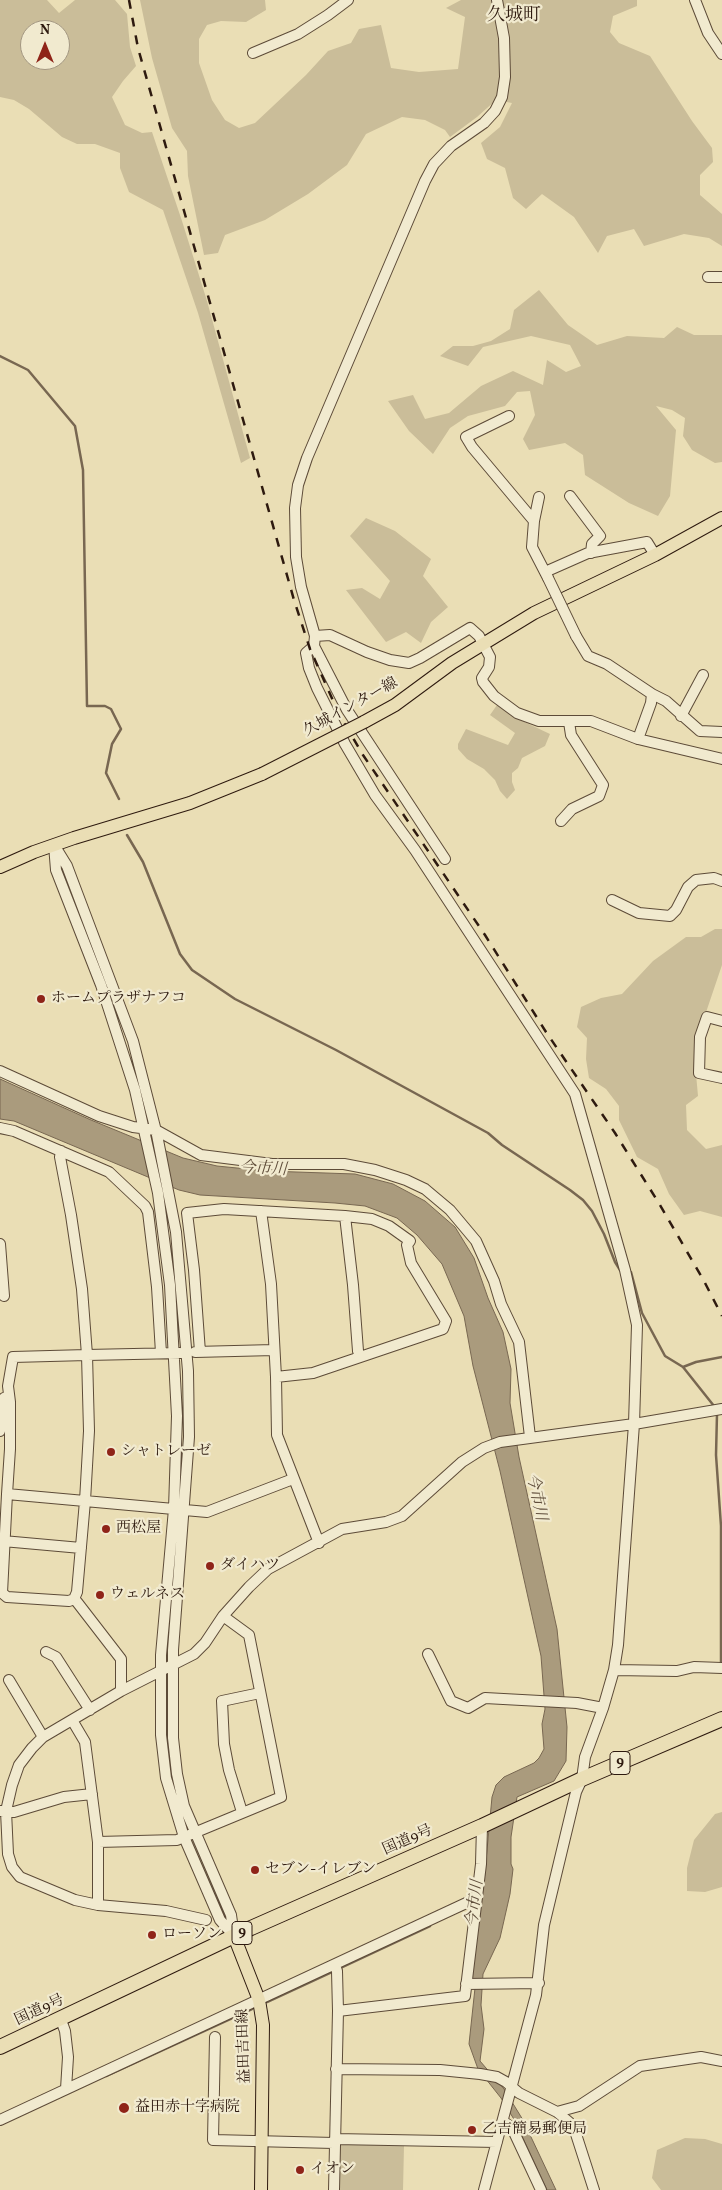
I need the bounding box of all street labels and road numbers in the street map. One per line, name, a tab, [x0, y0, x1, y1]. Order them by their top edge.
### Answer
street label: 久城インター線	[301, 675, 401, 741]
road number: 9	[610, 1752, 630, 1775]
street label: 国道9号	[380, 1822, 436, 1860]
road number: 9	[232, 1922, 252, 1945]
street label: 国道9号	[12, 1992, 68, 2030]
street label: 益田吉田線	[235, 2008, 255, 2084]

